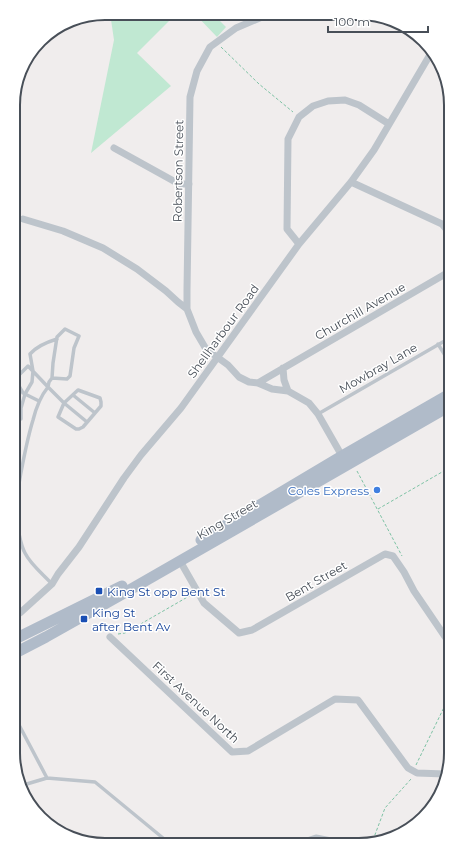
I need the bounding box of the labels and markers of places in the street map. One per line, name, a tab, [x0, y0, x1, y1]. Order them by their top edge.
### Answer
place label: Coles Express	[288, 483, 369, 498]
marker: Coles Express	[372, 485, 382, 495]
place label: King St opp Bent St	[107, 584, 225, 599]
marker: King St opp Bent St	[94, 586, 104, 596]
place label: King St after Bent Av	[92, 605, 171, 634]
marker: King St after Bent Av	[79, 614, 89, 624]

